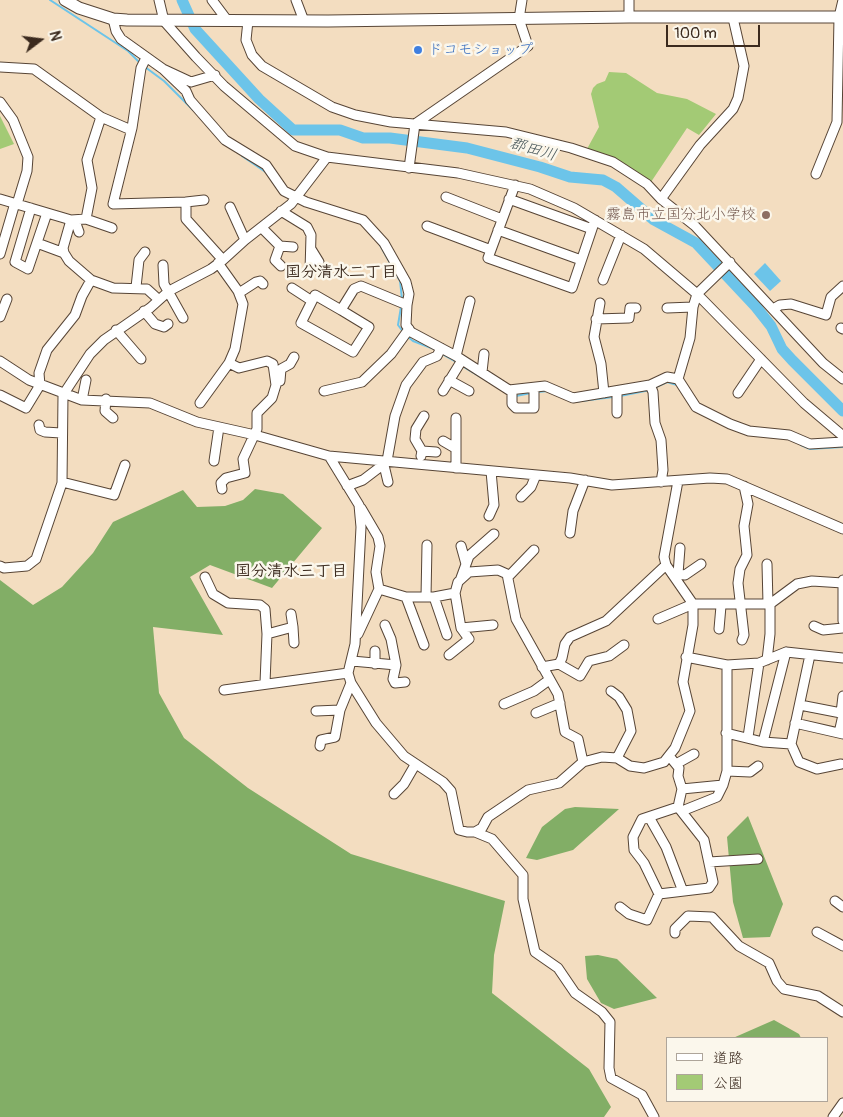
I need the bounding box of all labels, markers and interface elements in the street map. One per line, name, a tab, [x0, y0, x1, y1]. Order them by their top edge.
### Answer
north arrow	[15, 15, 65, 65]
scale bar	[668, 15, 762, 47]
text: 100 m	[674, 24, 717, 43]
text: N	[46, 29, 64, 43]
place label: ドコモショップ	[428, 41, 533, 59]
marker: ドコモショップ	[412, 44, 424, 56]
water label: 郡田川	[507, 134, 559, 166]
place label: 霧島市立国分北小学校	[606, 206, 756, 224]
marker: 霧島市立国分北小学校	[760, 209, 772, 221]
district label: 国分清水二丁目	[285, 263, 397, 283]
district label: 国分清水三丁目	[235, 562, 347, 582]
legend	[666, 1037, 828, 1102]
text: 道路	[713, 1049, 743, 1068]
text: 公園	[713, 1074, 743, 1093]

